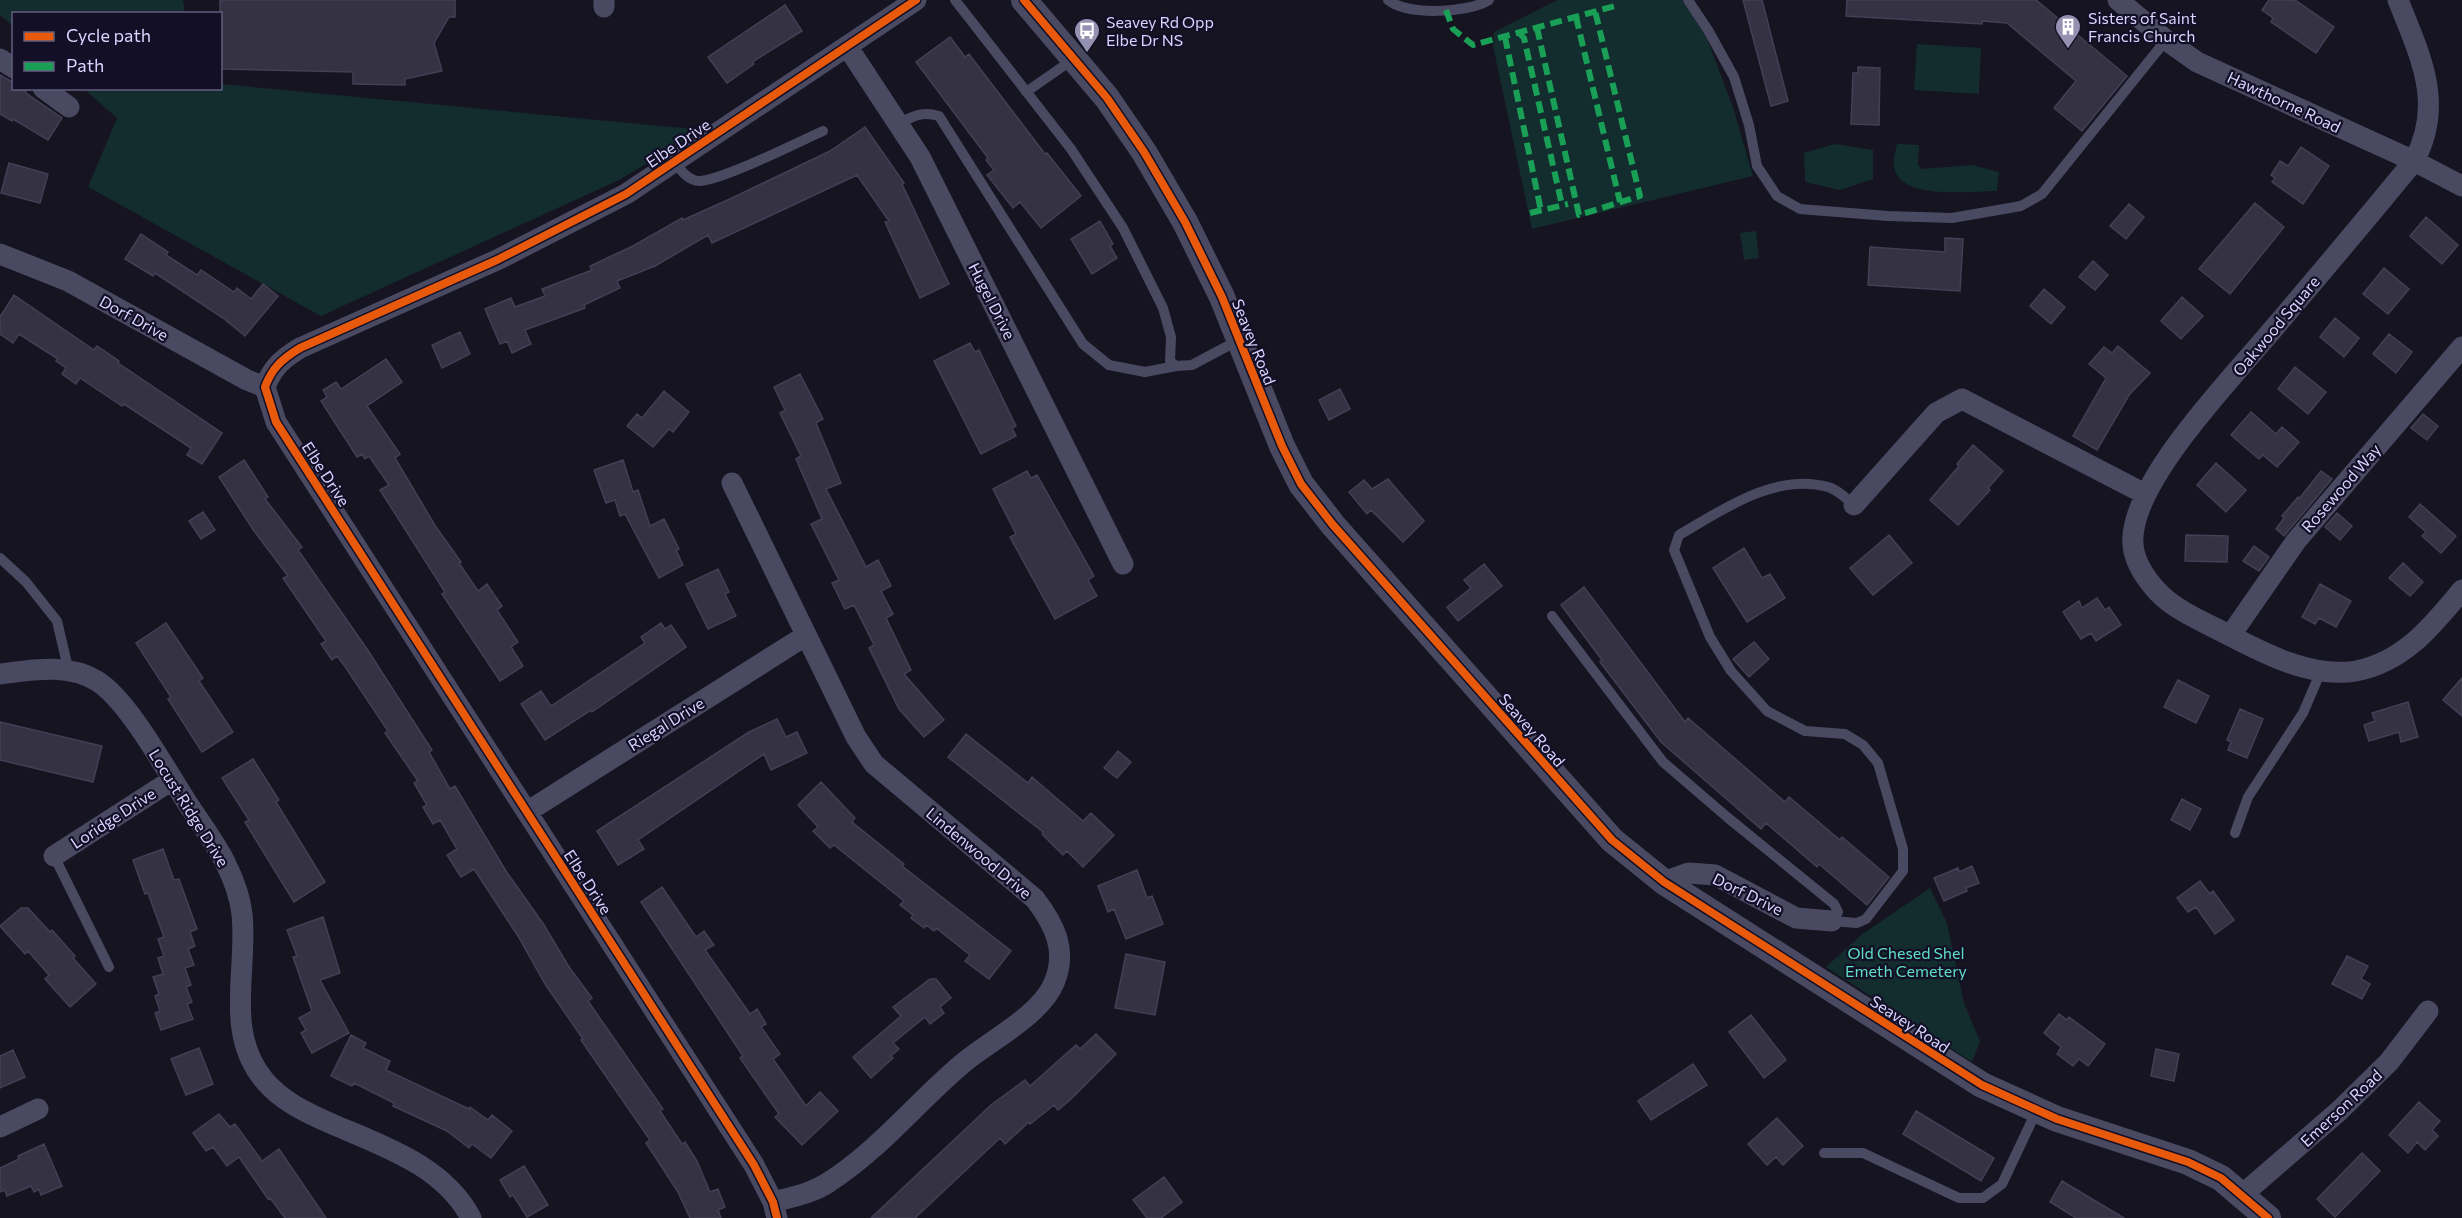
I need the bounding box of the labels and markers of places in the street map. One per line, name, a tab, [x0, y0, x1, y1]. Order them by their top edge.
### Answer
place label: Sisters of Saint Francis Church	[2088, 8, 2197, 45]
place label: Seavey Rd Opp Elbe Dr NS	[1106, 12, 1214, 49]
building icon: Sisters of Saint Francis Church	[2053, 12, 2083, 50]
bus stop icon: Seavey Rd Opp Elbe Dr NS	[1072, 16, 1102, 54]

